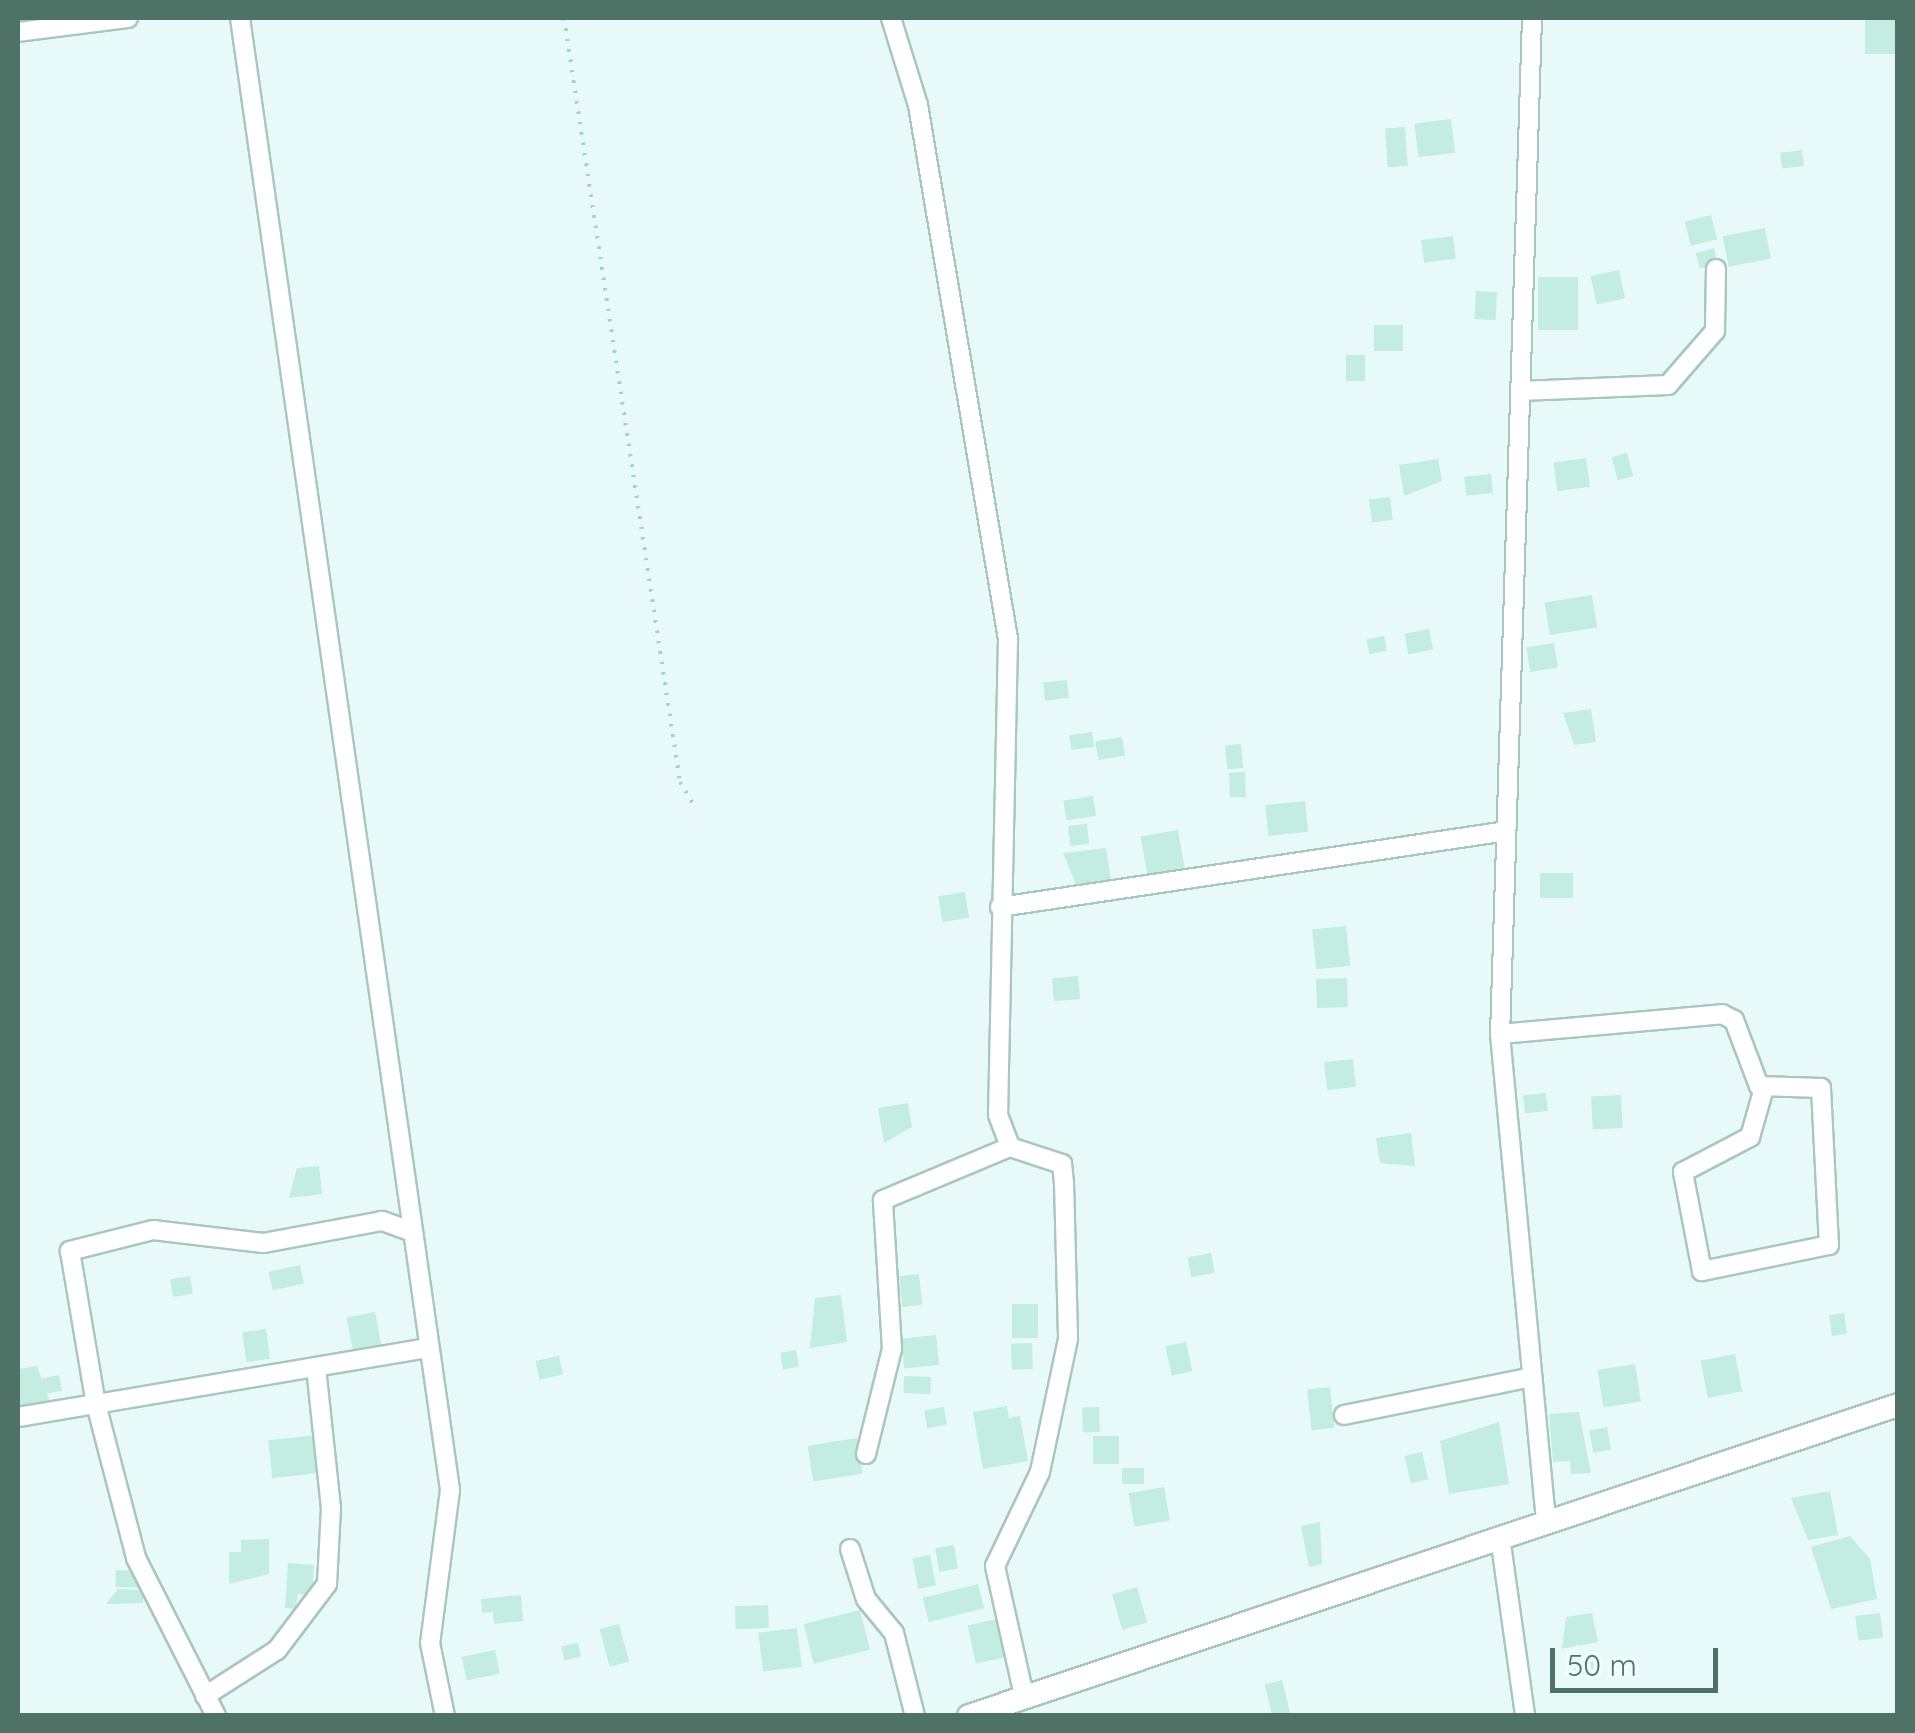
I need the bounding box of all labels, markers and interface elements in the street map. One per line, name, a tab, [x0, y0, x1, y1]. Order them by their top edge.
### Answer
scale bar	[1555, 1628, 1722, 1690]
text: 50 m	[1567, 1646, 1637, 1684]

